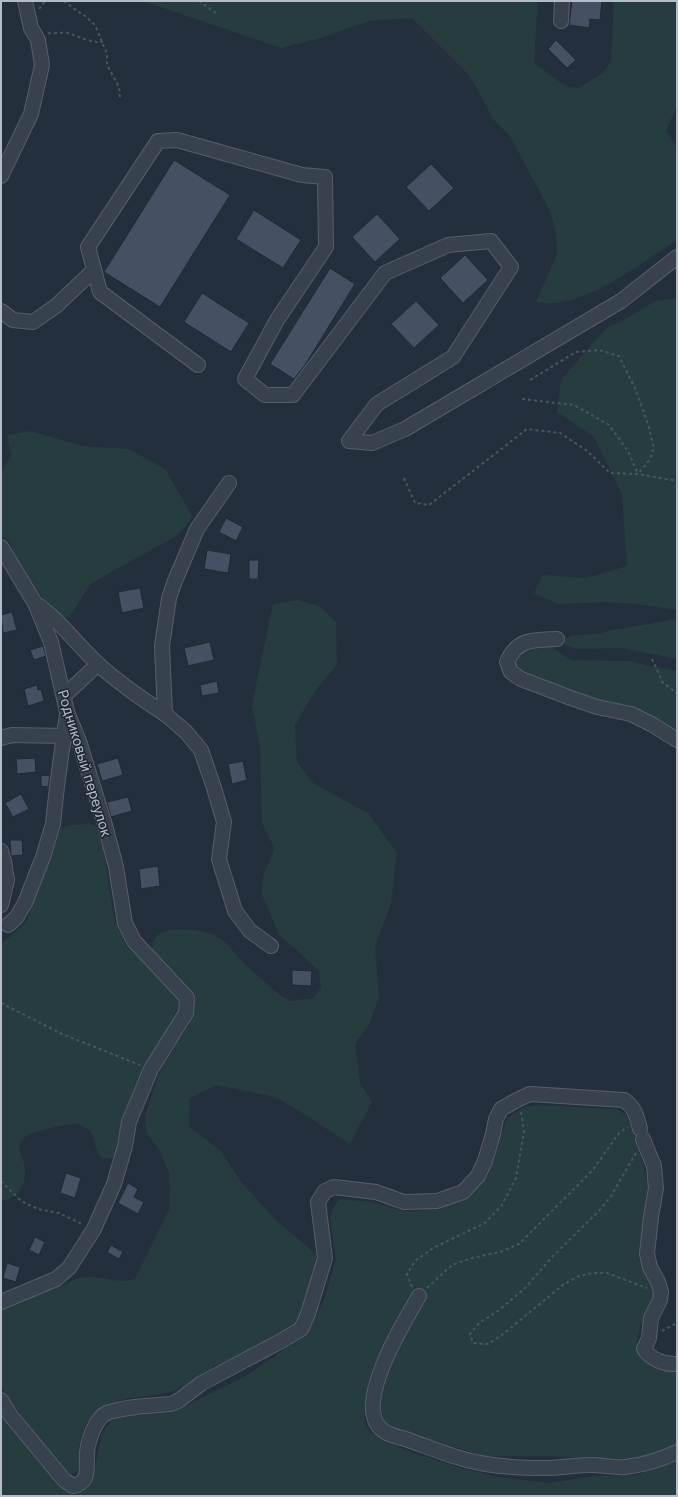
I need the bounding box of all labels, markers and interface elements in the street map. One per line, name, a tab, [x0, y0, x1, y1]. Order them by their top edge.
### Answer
street label: Родниковый переулок	[55, 687, 116, 839]

